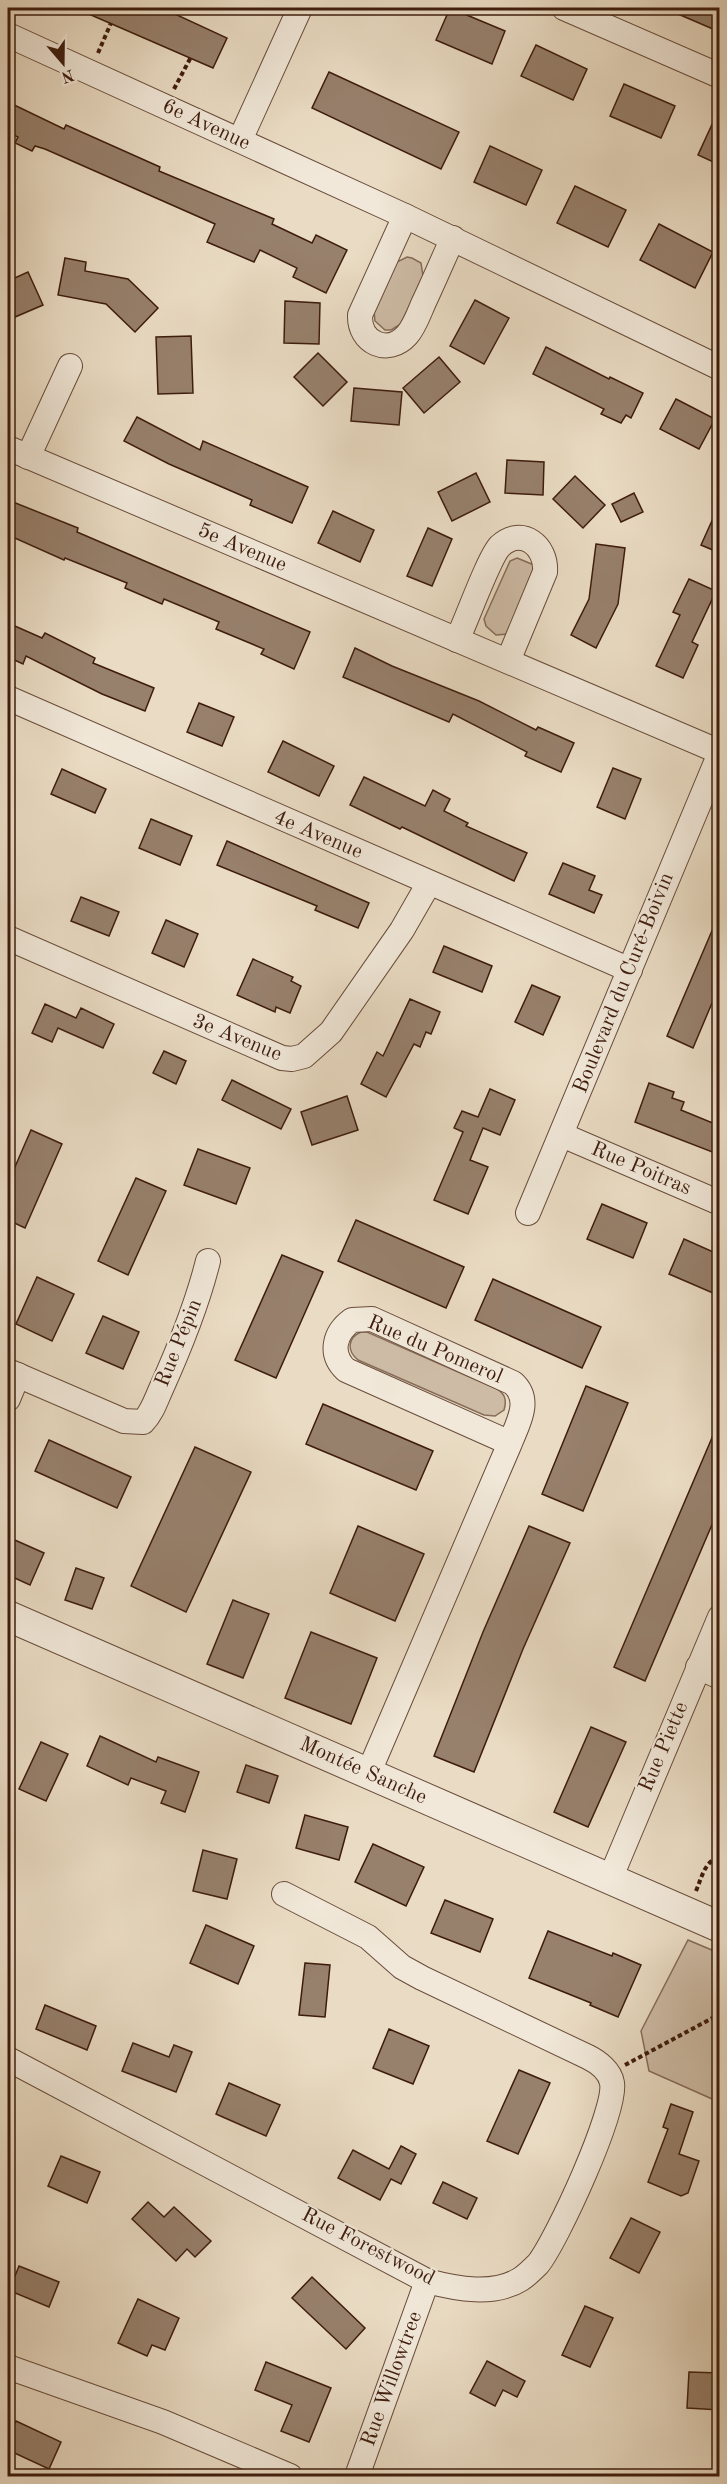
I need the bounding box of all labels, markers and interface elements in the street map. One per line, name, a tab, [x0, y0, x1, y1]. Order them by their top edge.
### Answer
north arrow	[33, 33, 93, 93]
text: N	[58, 66, 76, 85]
street label: 6e Avenue	[159, 96, 253, 154]
street label: 5e Avenue	[194, 520, 290, 576]
street label: 4e Avenue	[270, 807, 366, 863]
street label: Boulevard du Curé-Boivin	[570, 870, 678, 1096]
street label: 3e Avenue	[189, 1011, 285, 1065]
street label: Rue Poitras	[588, 1139, 694, 1199]
street label: Rue Pépin	[152, 1296, 206, 1390]
street label: Rue du Pomerol	[364, 1312, 506, 1388]
street label: Rue Piette	[636, 1699, 692, 1795]
street label: Montée Sanche	[296, 1734, 430, 1808]
street label: Rue Forestwood	[298, 2204, 438, 2290]
street label: Rue Willowtree	[358, 2309, 426, 2449]

